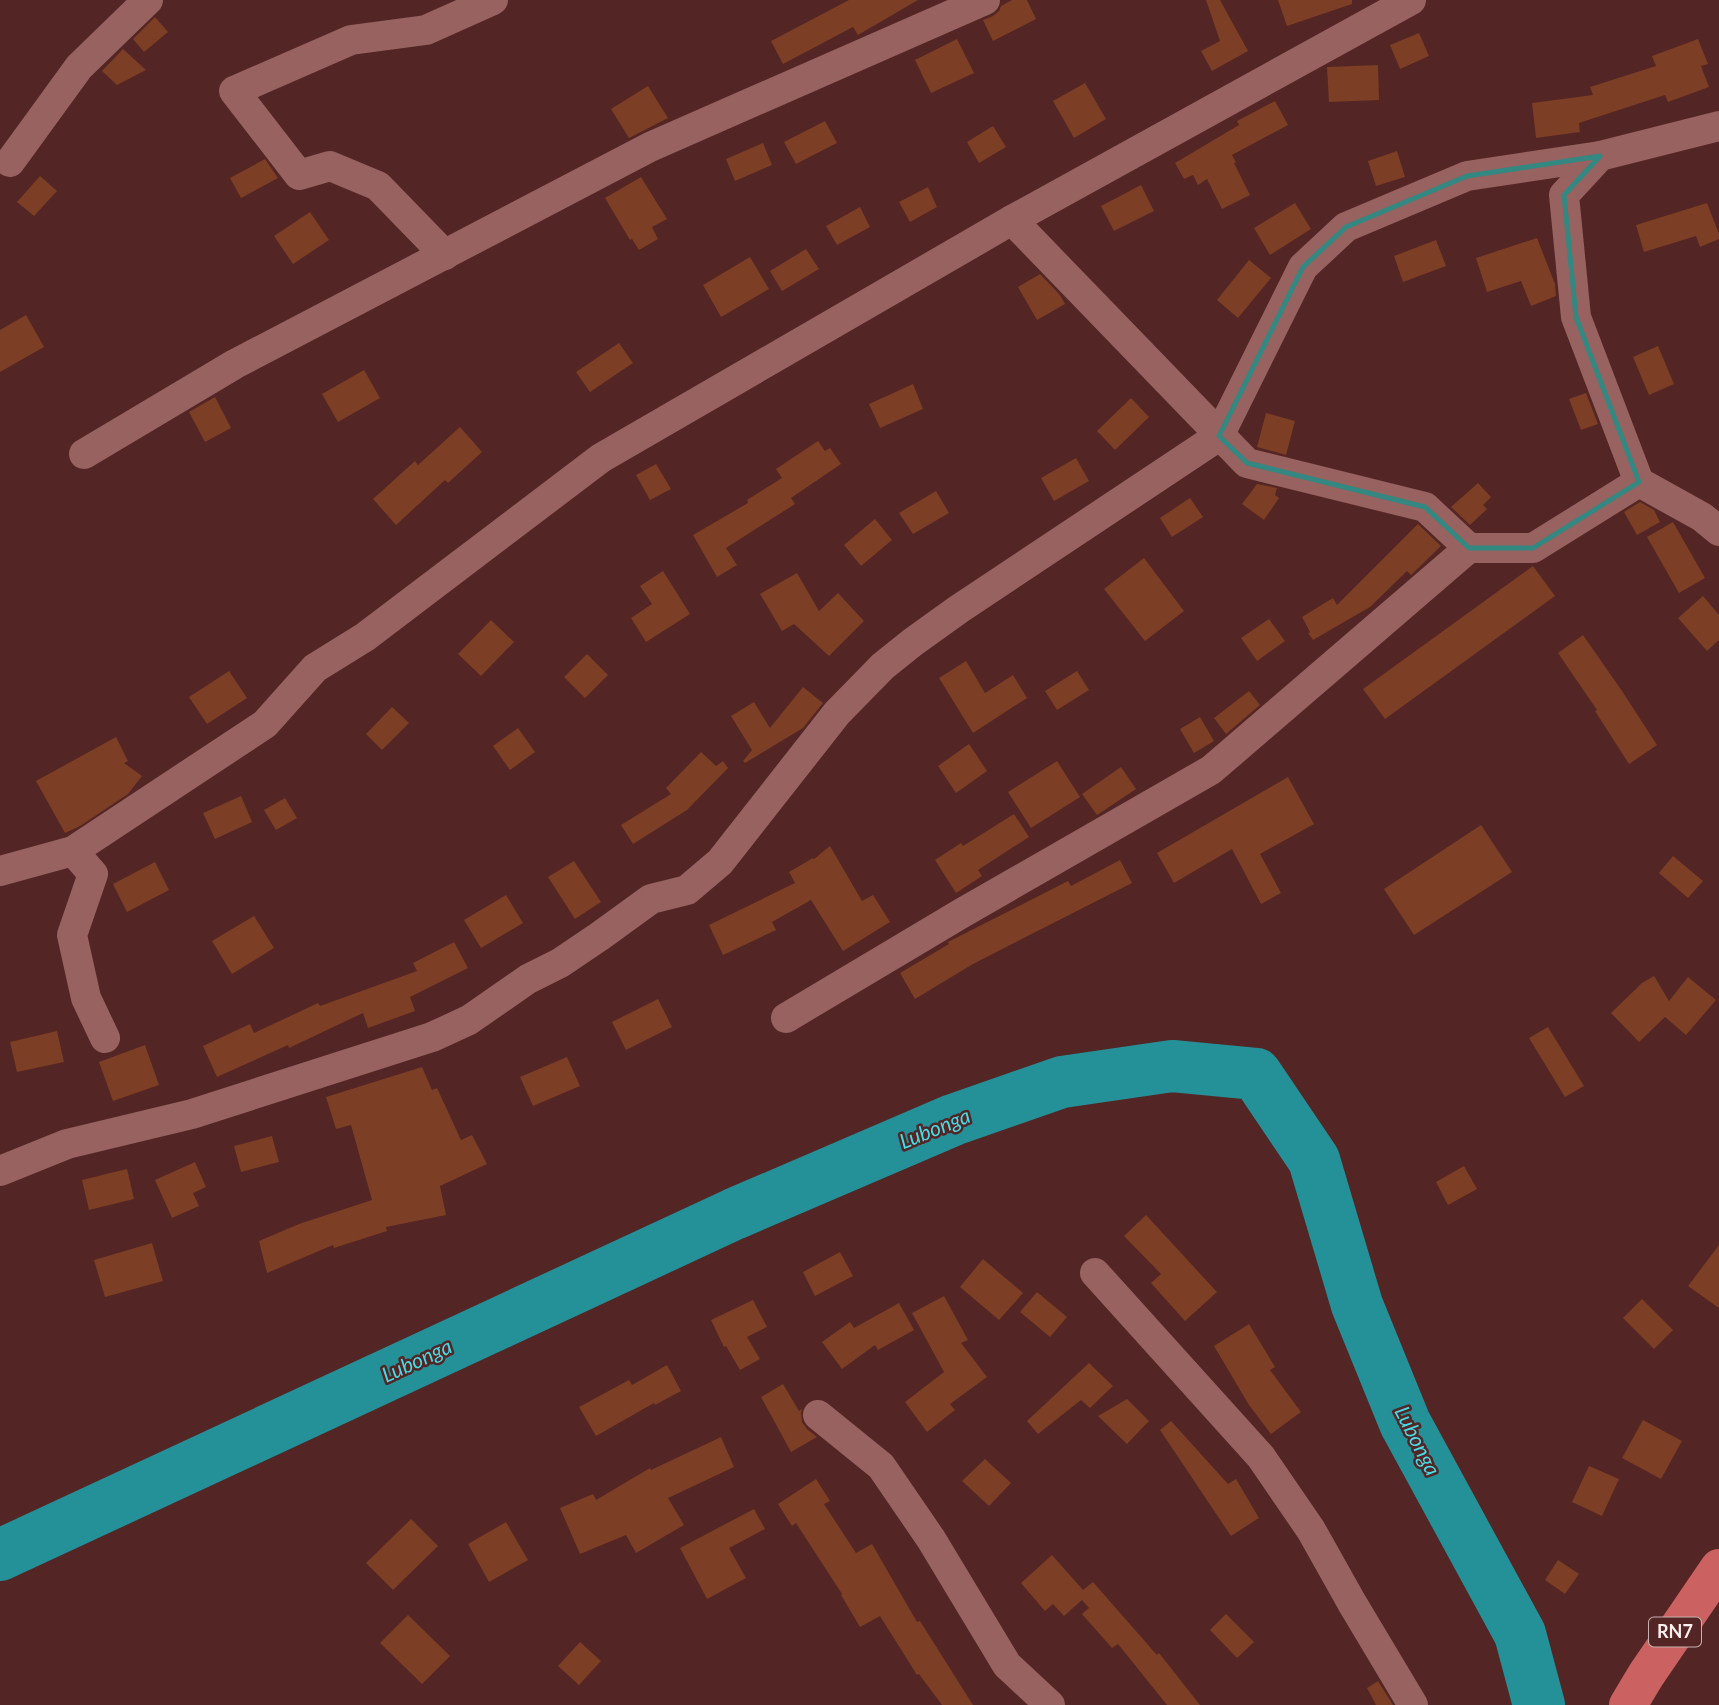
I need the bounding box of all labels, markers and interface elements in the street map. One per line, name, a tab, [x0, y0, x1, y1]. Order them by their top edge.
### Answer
water label: Lubonga	[895, 1102, 974, 1153]
water label: Lubonga	[377, 1333, 455, 1387]
water label: Lubonga	[1390, 1402, 1446, 1479]
road number: RN7	[1649, 1618, 1701, 1646]

